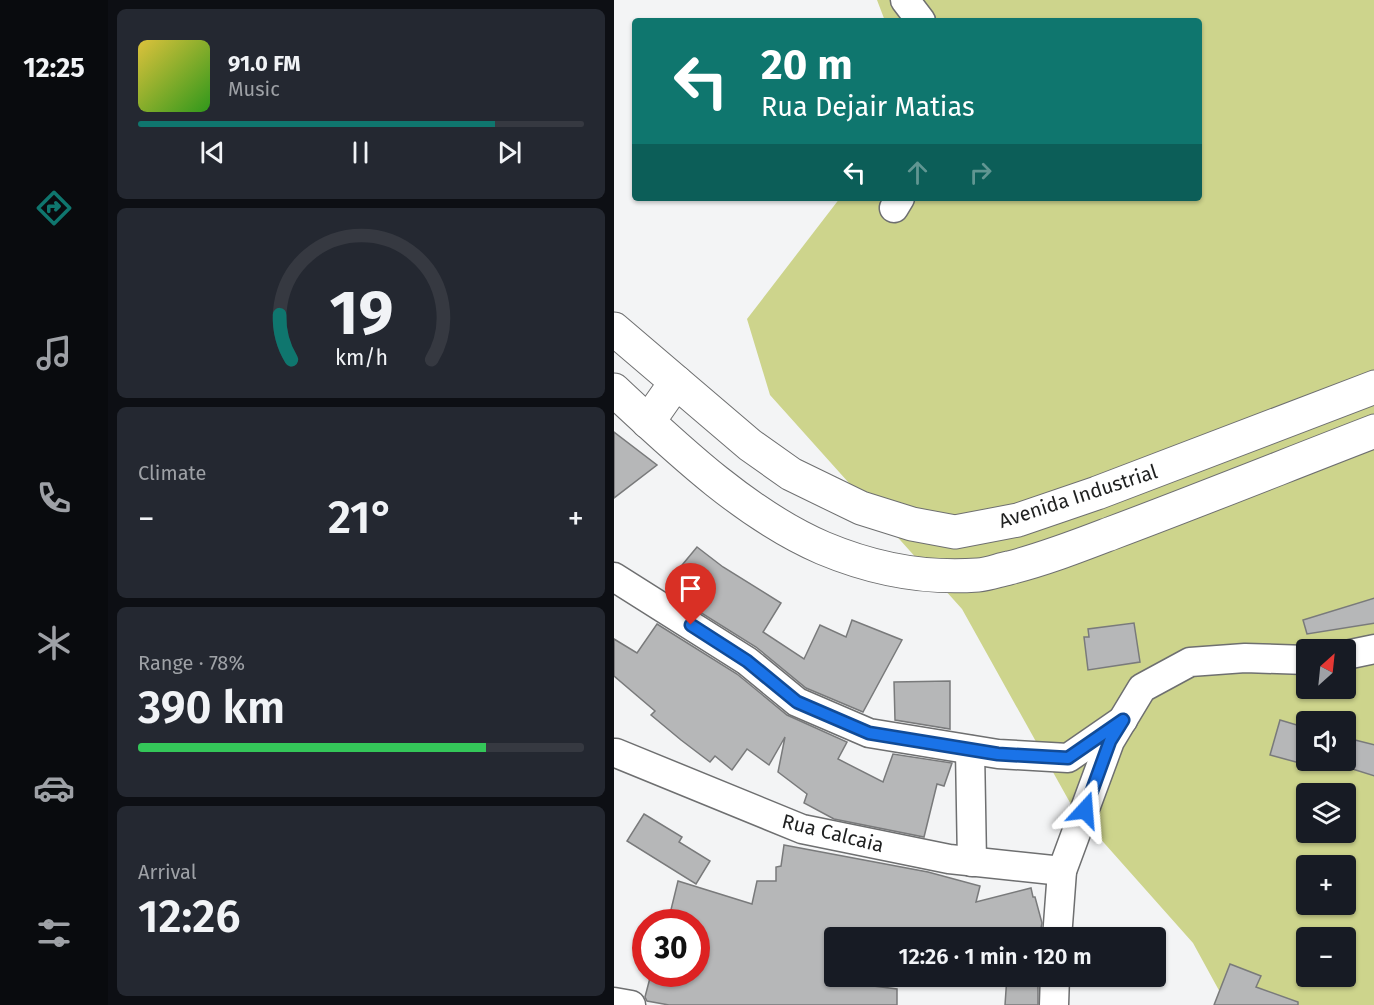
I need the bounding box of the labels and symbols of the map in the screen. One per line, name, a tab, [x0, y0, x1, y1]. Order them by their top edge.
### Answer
street label: Avenida Industrial	[996, 459, 1160, 533]
pin	[665, 563, 716, 625]
north arrow	[1296, 639, 1356, 699]
position arrow	[1053, 778, 1117, 842]
street label: Rua Calcaia	[780, 809, 886, 857]
speed limit sign: 30	[632, 909, 710, 987]

